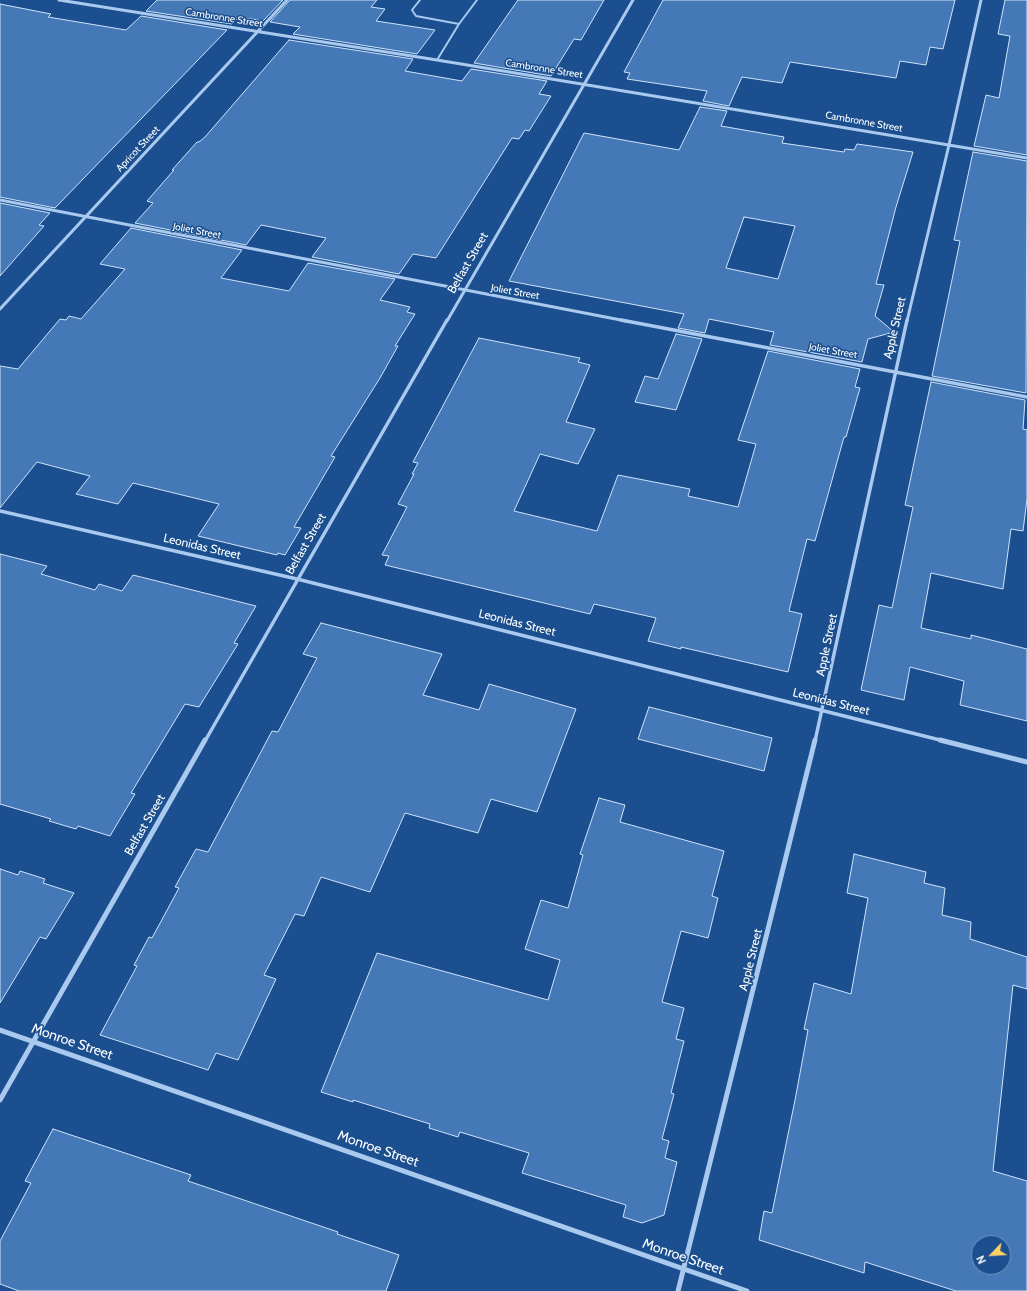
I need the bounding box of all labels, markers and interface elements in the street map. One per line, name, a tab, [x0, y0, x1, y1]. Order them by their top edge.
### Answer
street label: Cambronne Street	[185, 6, 263, 30]
street label: Cambronne Street	[505, 57, 583, 81]
street label: Cambronne Street	[825, 109, 903, 135]
street label: Apricot Street	[114, 124, 162, 174]
street label: Joliet Street	[172, 220, 222, 242]
street label: Belfast Street	[445, 230, 491, 296]
street label: Joliet Street	[490, 282, 540, 302]
street label: Apple Street	[881, 296, 909, 360]
street label: Joliet Street	[808, 341, 858, 361]
street label: Belfast Street	[283, 511, 329, 577]
street label: Leonidas Street	[162, 531, 242, 563]
street label: Leonidas Street	[477, 606, 557, 640]
street label: Apple Street	[813, 613, 841, 677]
street label: Leonidas Street	[791, 685, 871, 719]
street label: Belfast Street	[122, 792, 168, 858]
street label: Apple Street	[736, 928, 766, 992]
street label: Monroe Street	[29, 1020, 115, 1064]
street label: Monroe Street	[335, 1127, 421, 1171]
street label: Monroe Street	[640, 1235, 726, 1279]
north arrow	[971, 1235, 1011, 1275]
text: N	[973, 1253, 989, 1266]

